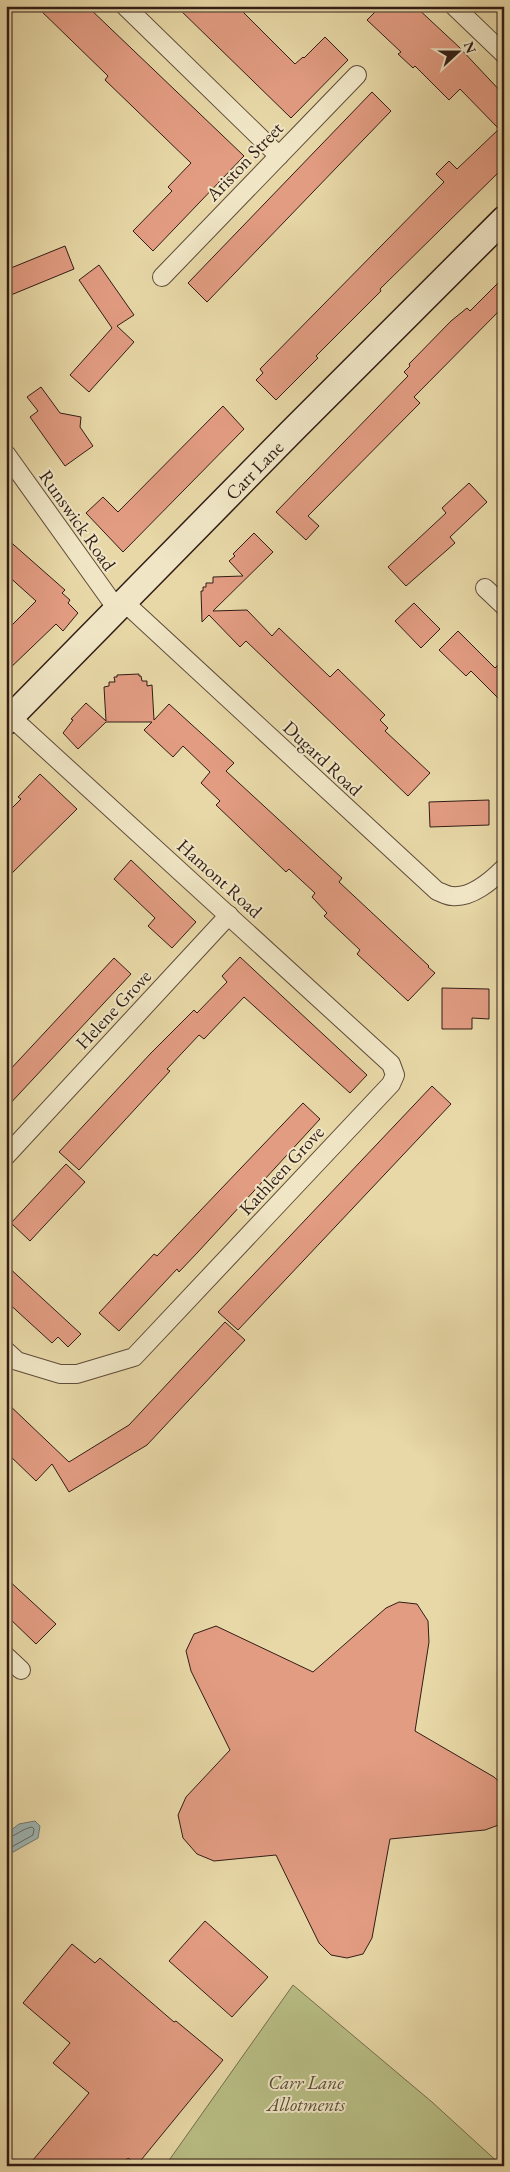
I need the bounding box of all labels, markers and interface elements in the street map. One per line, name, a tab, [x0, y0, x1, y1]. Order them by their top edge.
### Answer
north arrow	[432, 28, 482, 78]
text: N	[460, 39, 481, 56]
street label: Ariston Street	[200, 116, 289, 207]
street label: Carr Lane	[220, 435, 289, 506]
street label: Runswick Road	[34, 465, 122, 576]
street label: Dugard Road	[278, 715, 368, 802]
street label: Hamont Road	[172, 833, 268, 924]
street label: Helene Grove	[70, 964, 157, 1055]
street label: Kathleen Grove	[233, 1120, 329, 1221]
park label: Carr Lane Allotments	[265, 2070, 346, 2117]

